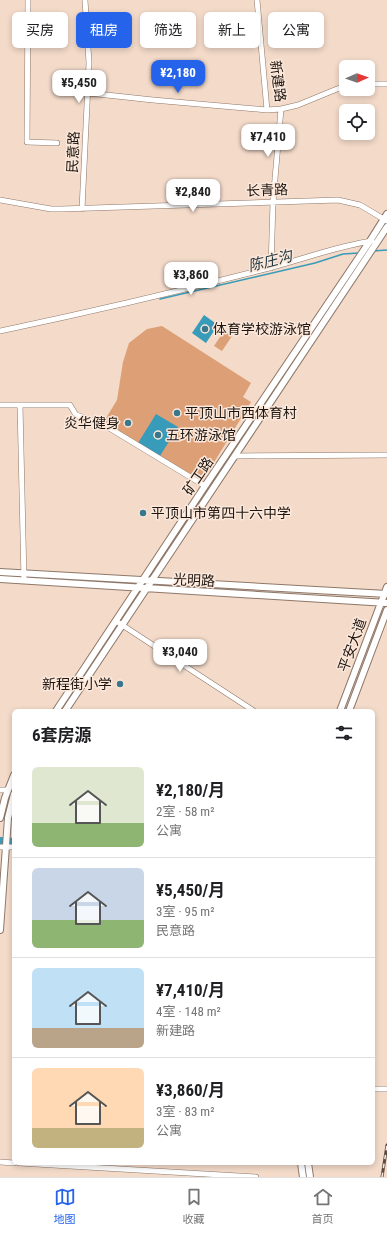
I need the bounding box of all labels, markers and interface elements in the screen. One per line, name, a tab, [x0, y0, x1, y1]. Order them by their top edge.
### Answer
chip: 买房	[12, 12, 68, 48]
chip: 租房	[76, 12, 132, 48]
chip: 筛选	[140, 12, 196, 48]
chip: 新上	[204, 12, 260, 48]
chip: 公寓	[268, 12, 324, 48]
street label: 新建路	[267, 59, 289, 103]
pin: ¥2,180	[145, 60, 211, 94]
north arrow	[339, 60, 375, 96]
map controls	[339, 60, 375, 140]
text: ¥2,180	[160, 65, 196, 80]
pin: ¥5,450	[46, 70, 112, 104]
text: ¥5,450	[61, 75, 97, 90]
button: locate	[339, 104, 375, 140]
pin: ¥7,410	[235, 124, 301, 158]
text: ¥7,410	[250, 129, 286, 144]
street label: 民意路	[64, 131, 82, 173]
pin: ¥2,840	[160, 179, 226, 213]
street label: 长青路	[246, 181, 288, 199]
text: ¥2,840	[175, 184, 211, 199]
water label: 陈庄沟	[246, 246, 296, 275]
pin: ¥3,860	[158, 262, 224, 296]
text: ¥3,860	[173, 267, 209, 282]
place label: 体育学校游泳馆	[213, 321, 311, 337]
marker: 体育学校游泳馆	[200, 324, 210, 334]
place label: 平顶山市西体育村	[185, 405, 297, 421]
marker: 平顶山市西体育村	[172, 408, 182, 418]
place label: 炎华健身	[64, 415, 120, 431]
marker: 炎华健身	[123, 418, 133, 428]
place label: 五环游泳馆	[166, 427, 236, 443]
marker: 五环游泳馆	[153, 430, 163, 440]
street label: 矿工路	[180, 454, 216, 498]
place label: 平顶山市第四十六中学	[151, 505, 291, 521]
marker: 平顶山市第四十六中学	[138, 508, 148, 518]
street label: 光明路	[173, 571, 215, 589]
street label: 平安大道	[335, 616, 369, 674]
pin: ¥3,040	[147, 639, 213, 673]
text: ¥3,040	[162, 644, 198, 659]
place label: 新程街小学	[42, 676, 112, 692]
marker: 新程街小学	[115, 679, 125, 689]
icon: filters	[333, 722, 355, 744]
text: 6套房源	[32, 725, 92, 745]
text: ¥2,180/月	[156, 780, 225, 800]
icon: home	[64, 783, 112, 831]
text: 2室 · 58 m²	[156, 804, 214, 819]
text: 公寓	[156, 823, 182, 838]
text: ¥5,450/月	[156, 880, 225, 900]
icon: home	[64, 884, 112, 932]
text: 3室 · 95 m²	[156, 904, 214, 919]
text: 民意路	[156, 923, 195, 938]
text: ¥7,410/月	[156, 980, 225, 1000]
icon: home	[64, 984, 112, 1032]
text: 4室 · 148 m²	[156, 1004, 221, 1019]
text: 新建路	[156, 1023, 195, 1038]
text: ¥3,860/月	[156, 1080, 225, 1100]
icon: home	[64, 1084, 112, 1132]
text: 3室 · 83 m²	[156, 1104, 214, 1119]
text: 公寓	[156, 1123, 182, 1138]
tab: 地图	[54, 1186, 76, 1226]
tab: 收藏	[183, 1186, 205, 1226]
tab: 首页	[312, 1186, 334, 1226]

